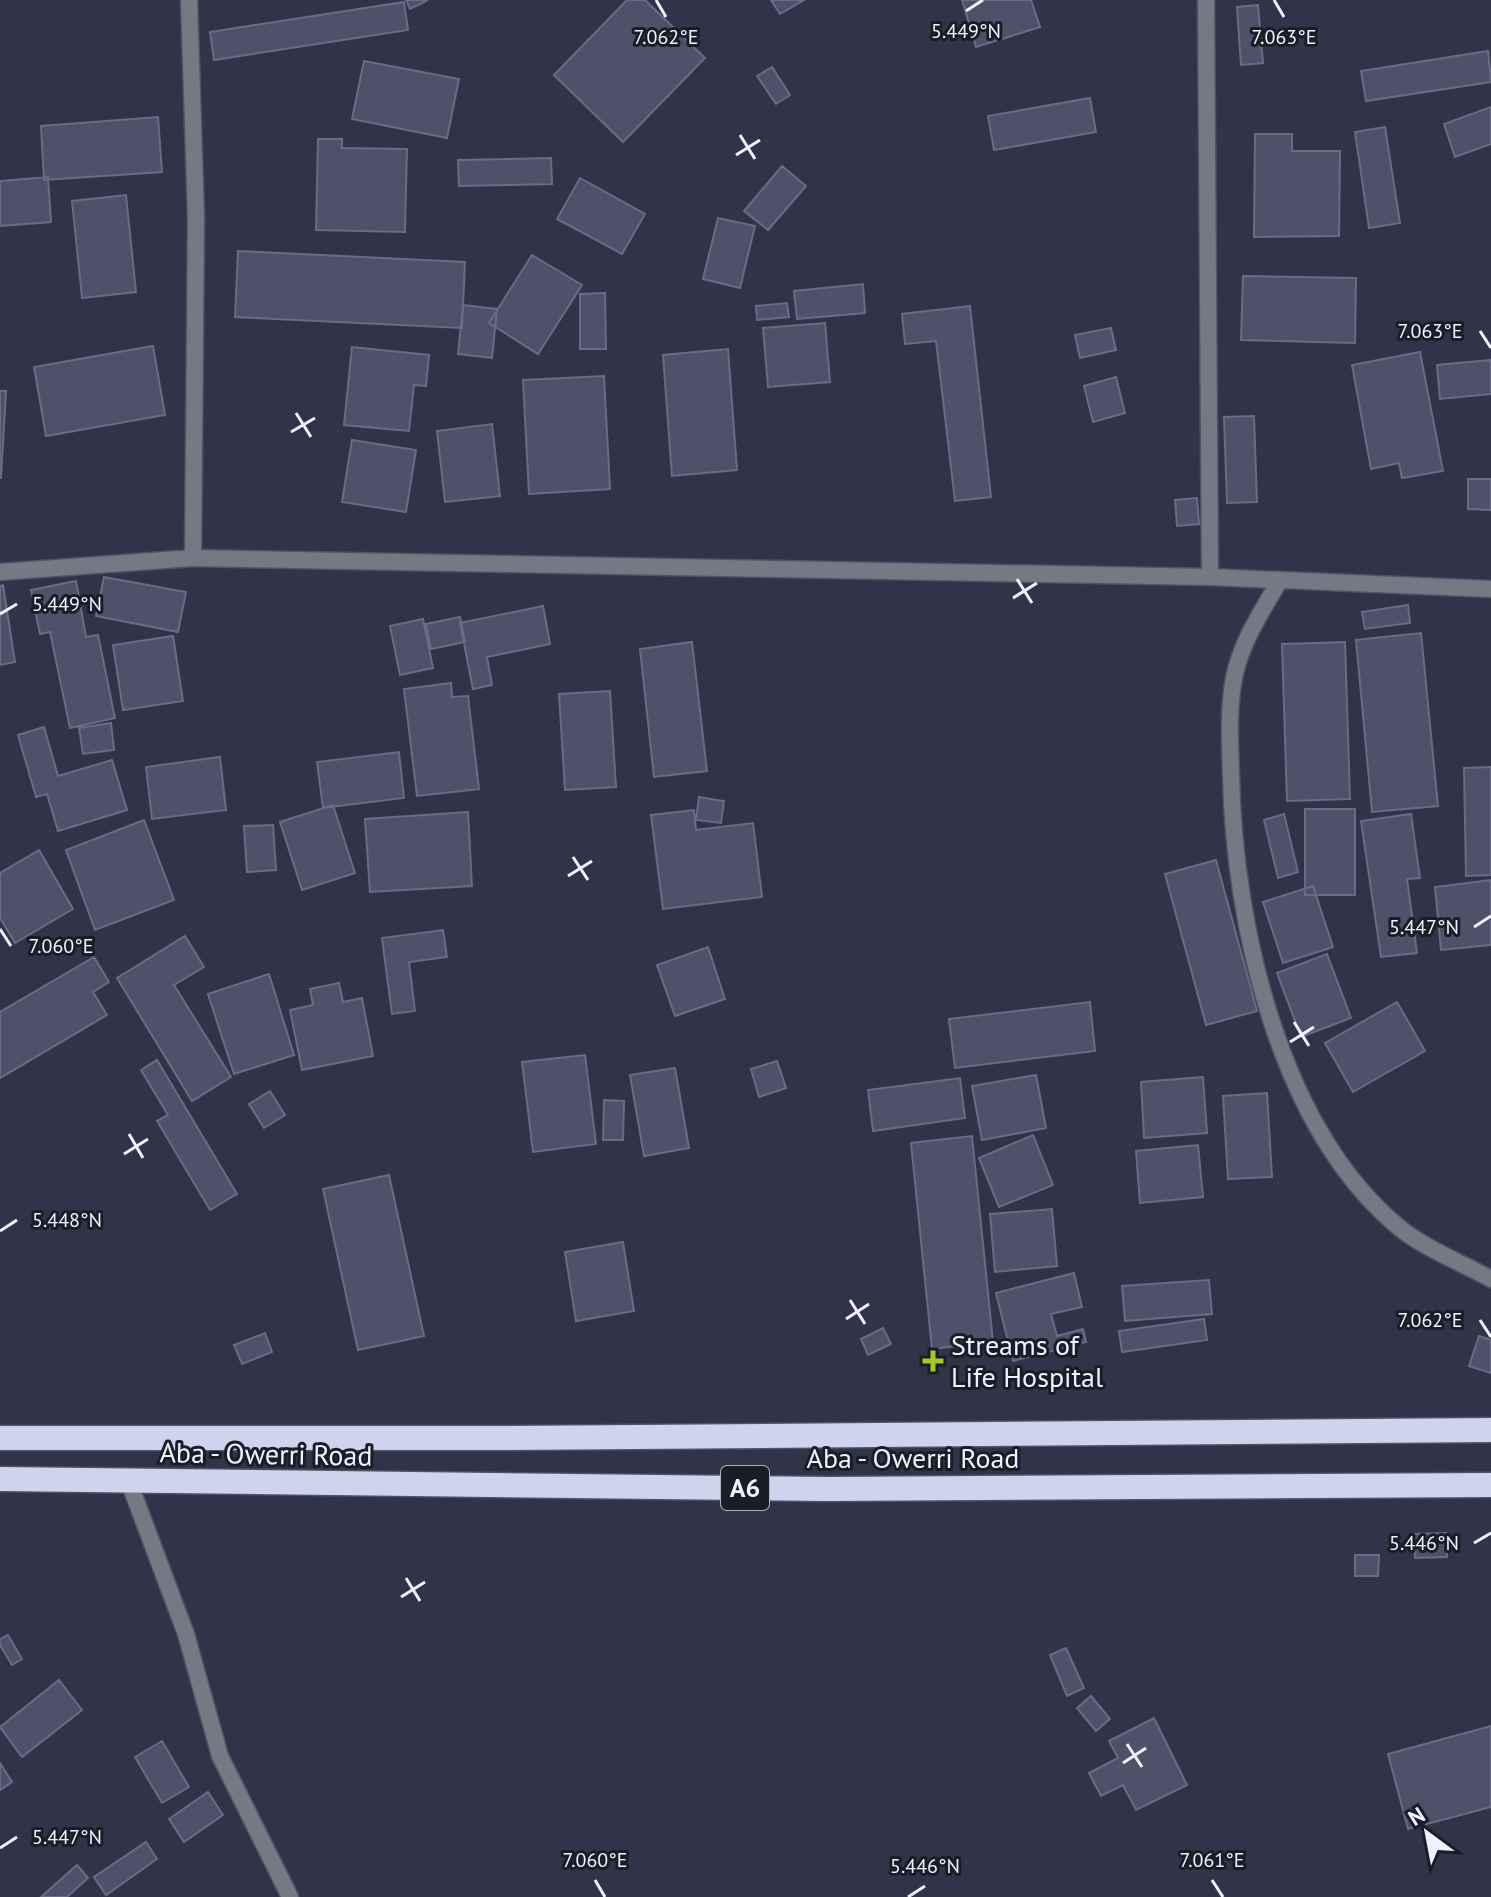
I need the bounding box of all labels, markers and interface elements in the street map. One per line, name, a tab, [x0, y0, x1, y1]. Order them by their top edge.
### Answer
text: 5.449°N	[931, 18, 1001, 44]
text: 7.062°E	[634, 24, 698, 50]
text: 7.063°E	[1252, 24, 1316, 50]
text: 7.063°E	[1398, 318, 1462, 344]
text: 5.449°N	[32, 591, 102, 617]
text: 5.447°N	[1389, 914, 1459, 940]
text: 7.060°E	[29, 933, 93, 959]
text: 5.448°N	[32, 1207, 102, 1233]
text: 7.062°E	[1398, 1307, 1462, 1333]
place label: Streams of Life Hospital	[951, 1326, 1103, 1395]
marker: Streams of Life Hospital	[922, 1350, 944, 1372]
street label: Aba - Owerri Road	[159, 1433, 373, 1474]
street label: Aba - Owerri Road	[807, 1439, 1019, 1476]
road number: A6	[721, 1466, 769, 1510]
text: 5.446°N	[1389, 1530, 1459, 1556]
north arrow	[1387, 1793, 1467, 1873]
text: N	[1403, 1800, 1430, 1832]
text: 5.447°N	[32, 1824, 102, 1850]
text: 7.060°E	[563, 1847, 627, 1873]
text: 7.061°E	[1180, 1847, 1244, 1873]
text: 5.446°N	[890, 1853, 960, 1879]

